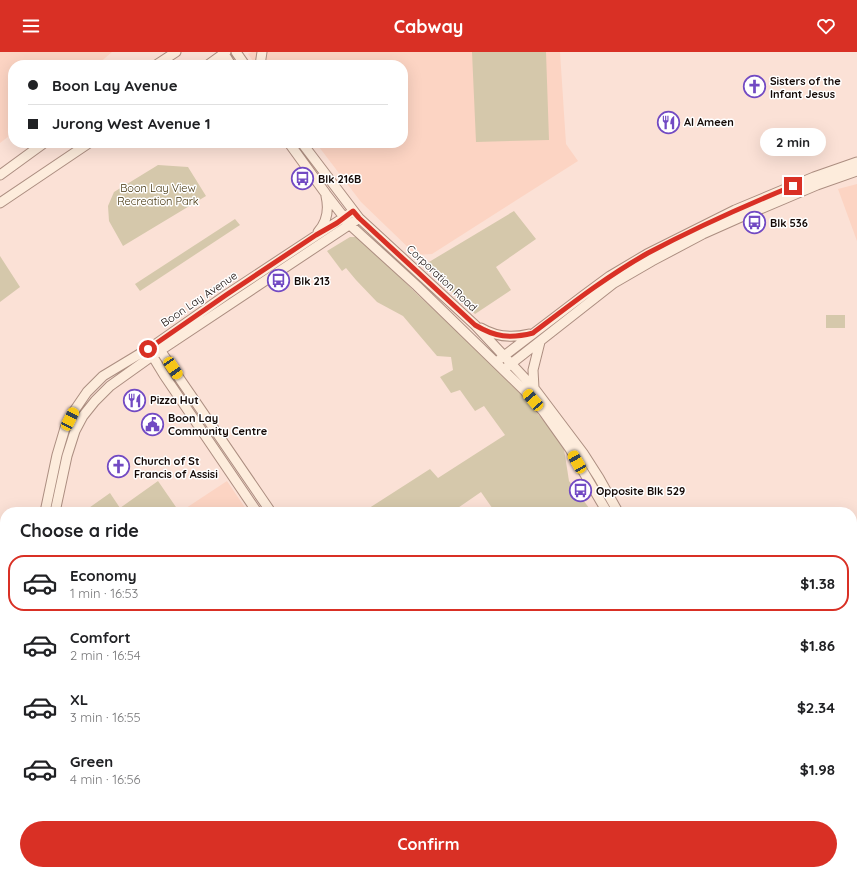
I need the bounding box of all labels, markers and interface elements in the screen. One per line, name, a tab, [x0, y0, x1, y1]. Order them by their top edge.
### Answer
icon: menu	[20, 15, 42, 37]
text: Cabway	[394, 15, 463, 38]
icon: heart	[815, 15, 837, 37]
church icon: Sisters of the Infant Jesus	[741, 74, 767, 100]
place label: Sisters of the Infant Jesus	[770, 74, 841, 101]
text: Boon Lay Avenue	[52, 76, 178, 95]
restaurant icon: Al Ameen	[656, 109, 682, 135]
text: Jurong West Avenue 1	[52, 114, 211, 133]
place label: Al Ameen	[684, 115, 734, 129]
callout: 2 min	[760, 128, 826, 156]
text: 2 min	[776, 134, 810, 150]
bus stop icon: Blk 216B	[290, 166, 316, 192]
place label: Blk 216B	[318, 172, 361, 186]
route end	[784, 177, 802, 195]
park label: Boon Lay View Recreation Park	[117, 181, 199, 208]
bus stop icon: Blk 536	[741, 210, 767, 236]
place label: Blk 536	[770, 216, 808, 230]
street label: Corporation Road	[404, 242, 480, 314]
street label: Boon Lay Avenue	[158, 268, 240, 330]
bus stop icon: Blk 213	[265, 268, 291, 294]
place label: Blk 213	[294, 274, 330, 288]
route start	[139, 340, 157, 358]
car	[161, 355, 185, 381]
restaurant icon: Pizza Hut	[121, 387, 147, 413]
car	[521, 387, 545, 413]
place label: Pizza Hut	[150, 393, 199, 407]
car	[59, 406, 81, 432]
public building icon: Boon Lay Community Centre	[139, 411, 165, 437]
place label: Boon Lay Community Centre	[168, 411, 268, 438]
car	[566, 449, 588, 475]
church icon: Church of St Francis of Assisi	[105, 454, 131, 480]
place label: Church of St Francis of Assisi	[134, 454, 218, 481]
bus stop icon: Opposite Blk 529	[567, 478, 593, 504]
place label: Opposite Blk 529	[596, 484, 685, 498]
text: Choose a ride	[20, 519, 139, 542]
icon: car	[22, 565, 58, 601]
text: Economy	[70, 566, 137, 585]
text: $1.38	[800, 574, 835, 593]
text: 1 min · 16:53	[70, 585, 138, 601]
icon: car	[22, 627, 58, 663]
text: Comfort	[70, 628, 131, 647]
text: $1.86	[800, 636, 835, 655]
text: 2 min · 16:54	[70, 647, 141, 663]
icon: car	[22, 689, 58, 725]
text: XL	[70, 690, 88, 709]
text: $2.34	[797, 698, 835, 717]
text: 3 min · 16:55	[70, 709, 141, 725]
icon: car	[22, 751, 58, 787]
text: Green	[70, 752, 113, 771]
text: $1.98	[800, 760, 835, 779]
text: 4 min · 16:56	[70, 771, 141, 787]
button: Confirm	[20, 821, 837, 867]

